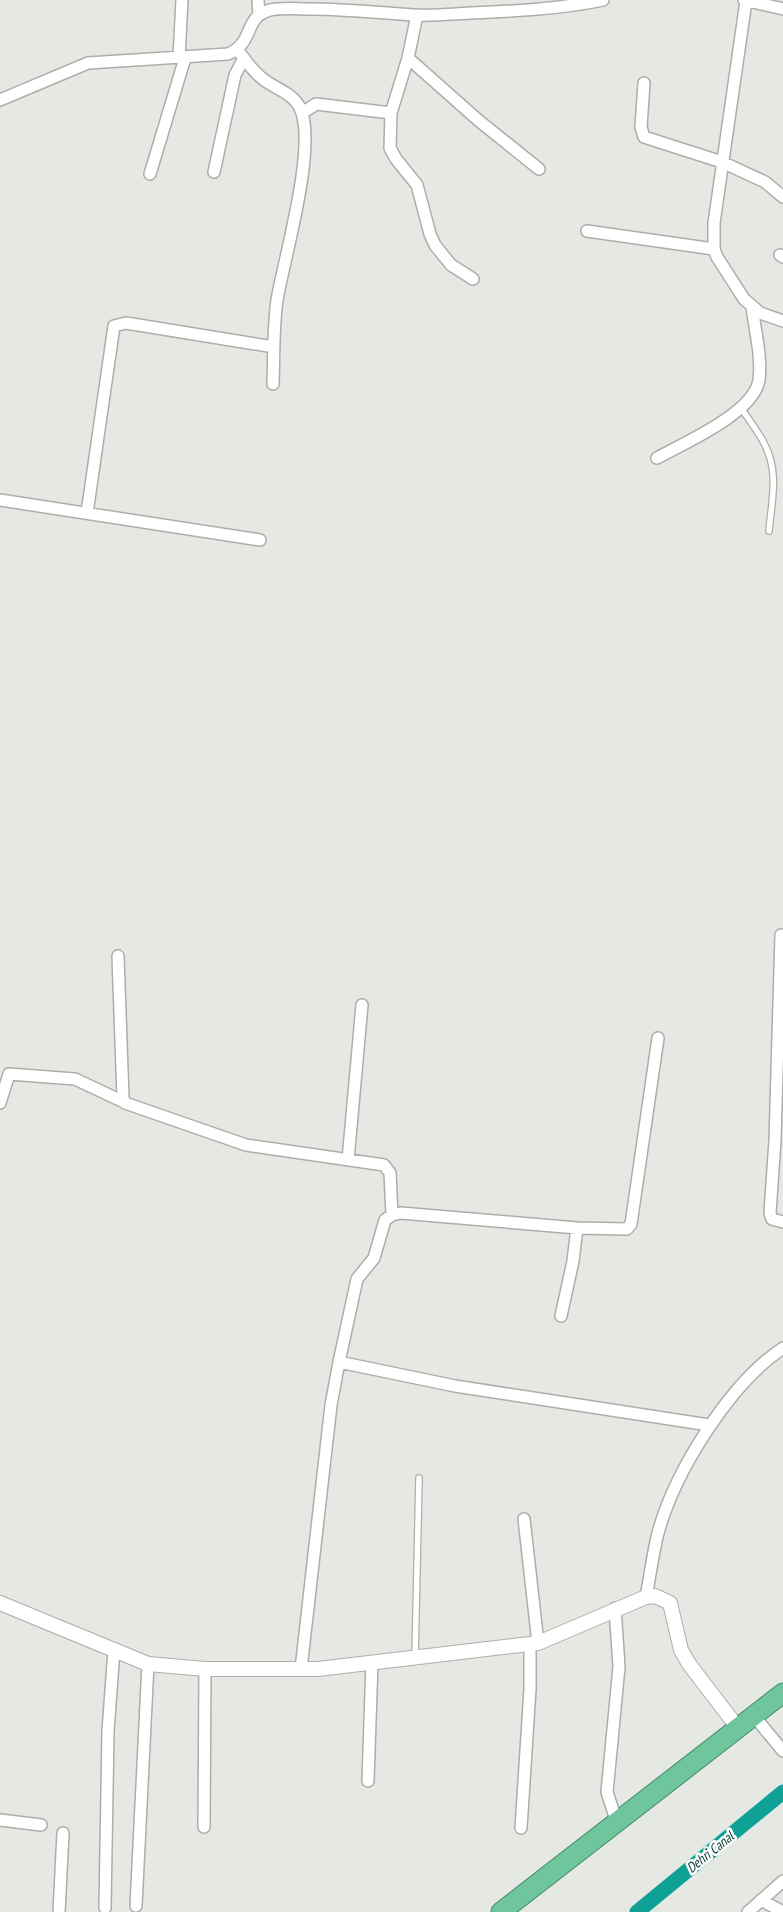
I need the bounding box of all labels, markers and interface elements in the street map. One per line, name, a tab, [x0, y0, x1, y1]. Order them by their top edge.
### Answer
water label: Dehri Canal	[683, 1826, 739, 1877]

